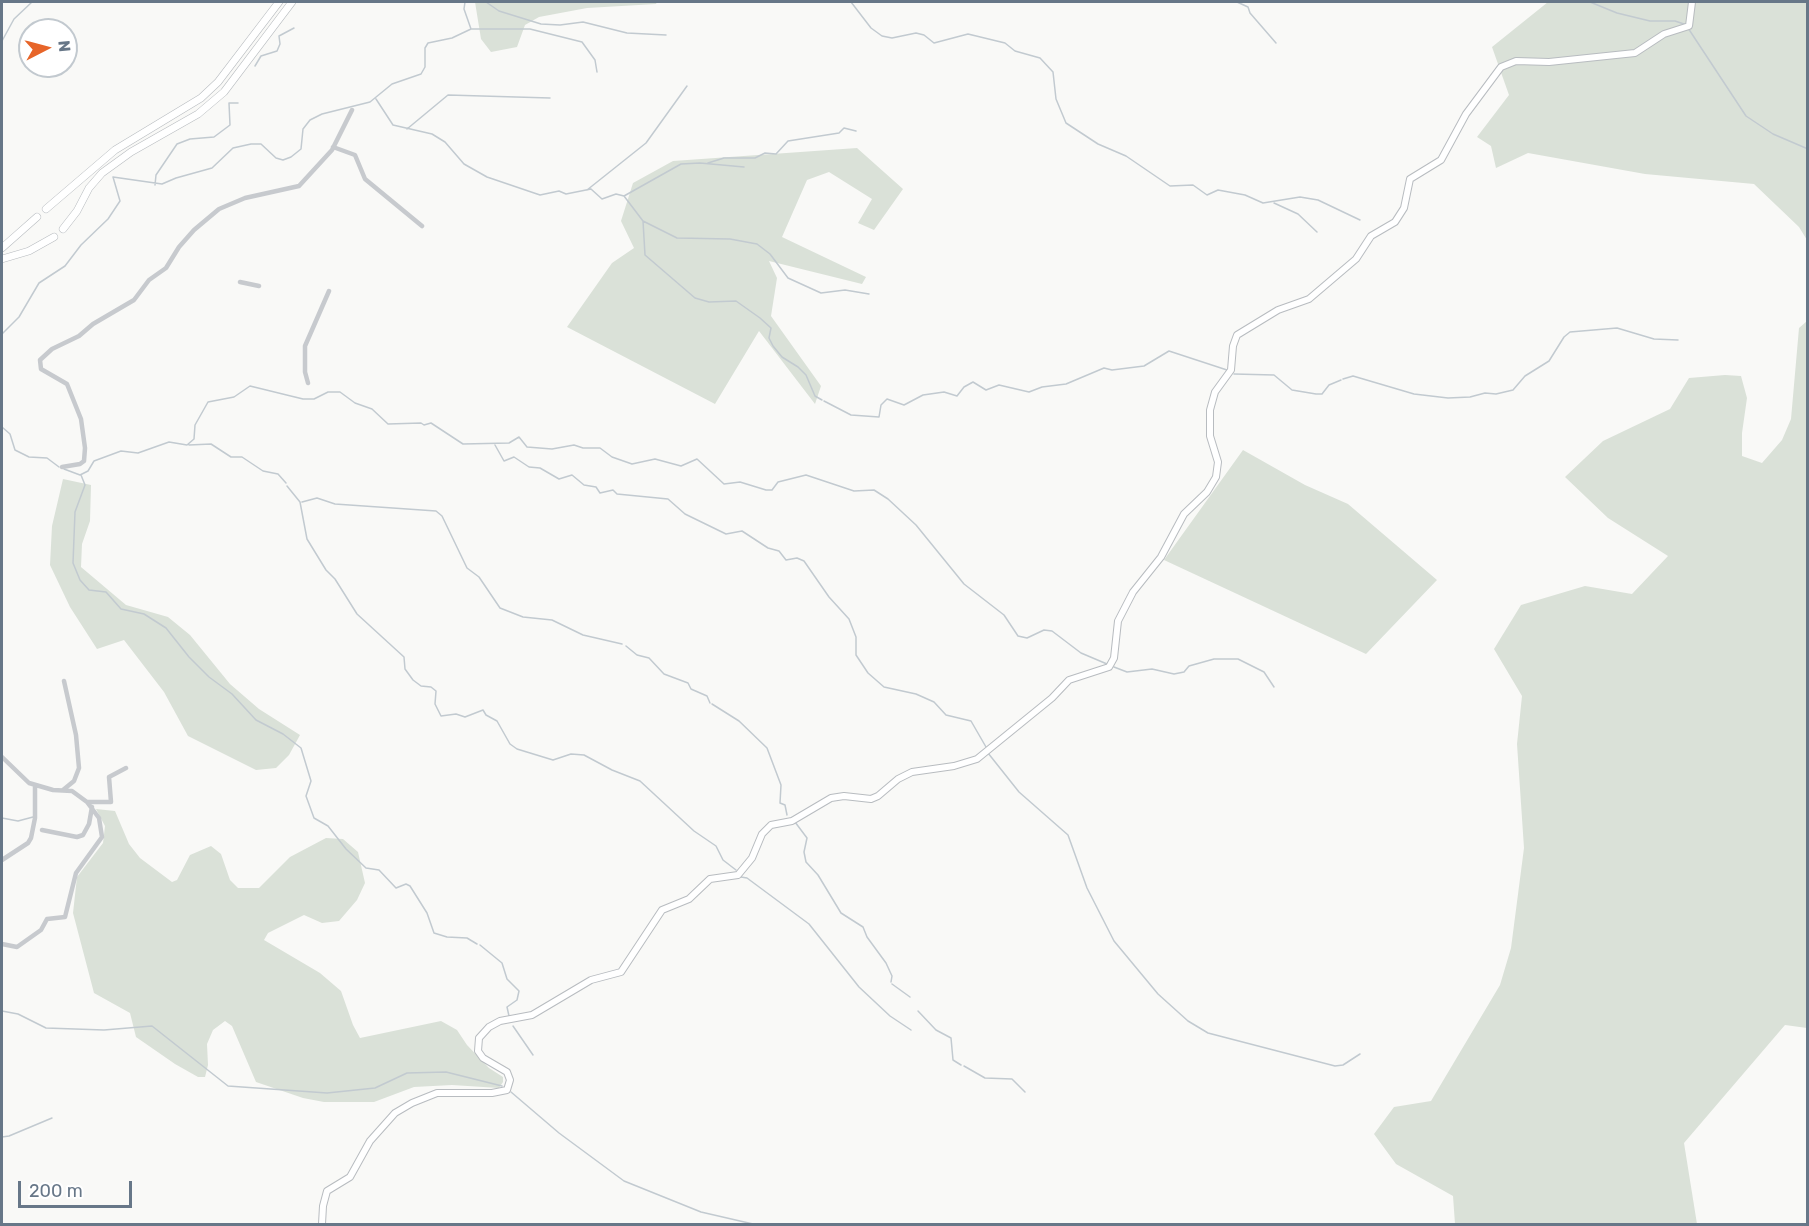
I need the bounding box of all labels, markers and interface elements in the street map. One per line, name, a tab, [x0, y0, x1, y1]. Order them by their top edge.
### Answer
north arrow	[18, 18, 78, 78]
text: N	[54, 40, 74, 53]
scale bar	[21, 1169, 135, 1207]
text: 200 m	[29, 1180, 83, 1202]

